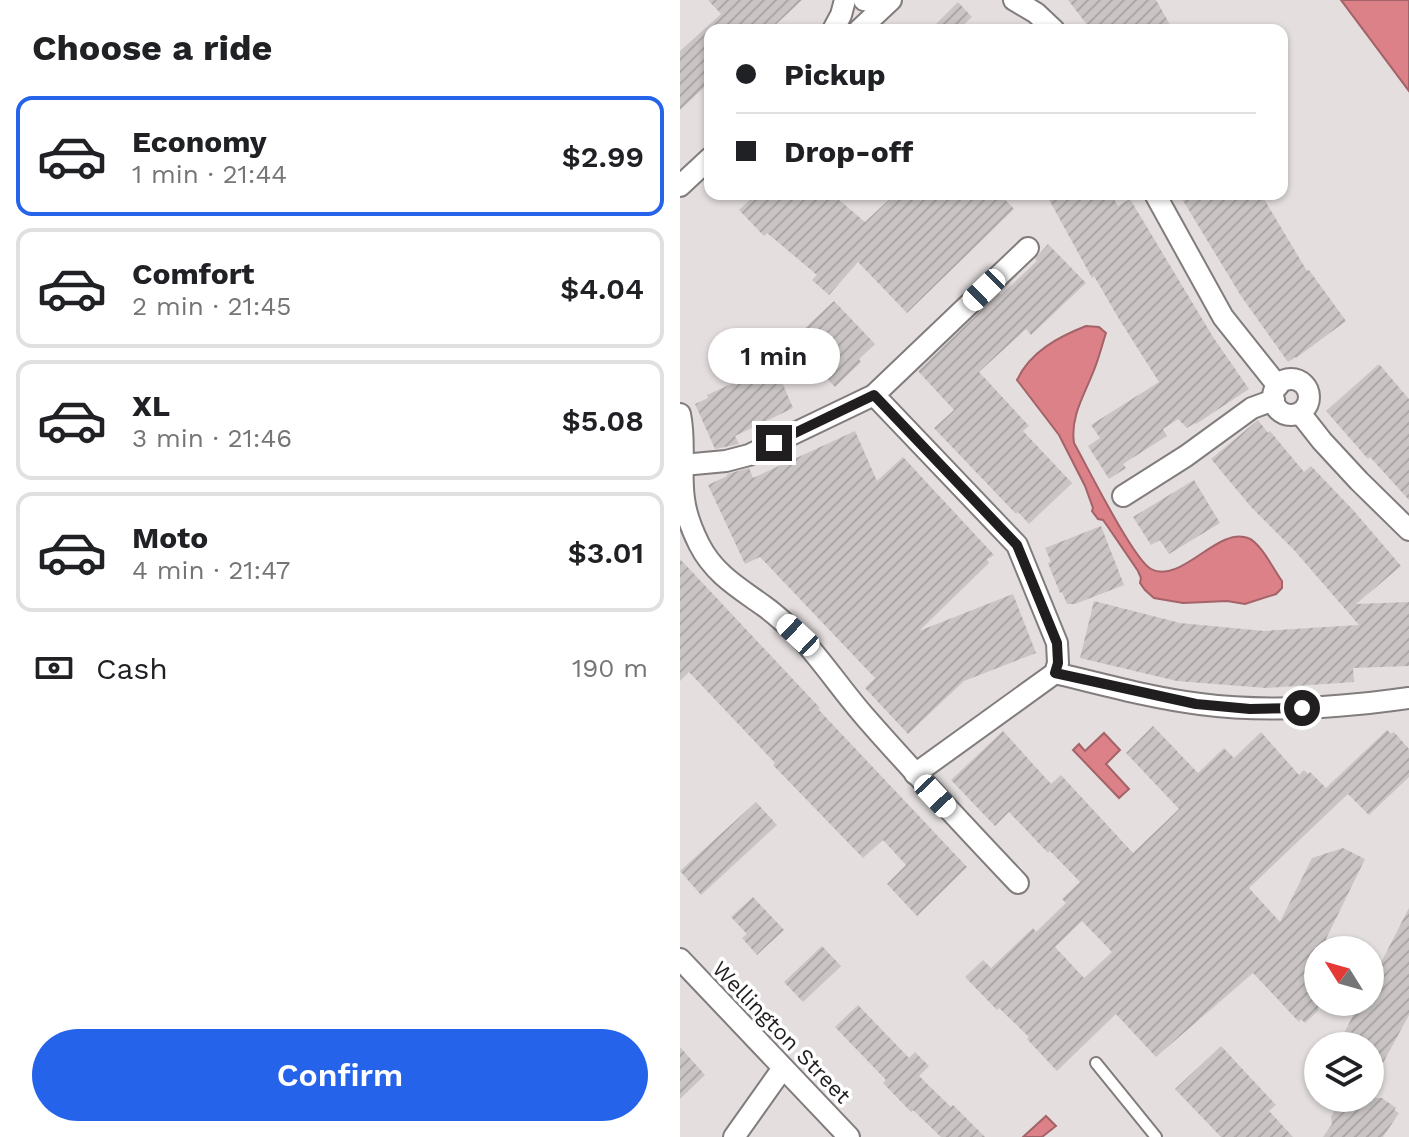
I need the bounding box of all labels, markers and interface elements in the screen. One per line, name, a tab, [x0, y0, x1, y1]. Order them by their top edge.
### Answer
text: Choose a ride	[32, 27, 272, 69]
text: Pickup	[784, 57, 886, 92]
icon: car	[36, 120, 108, 192]
text: Economy	[132, 124, 267, 159]
text: Drop-off	[784, 134, 913, 169]
text: $2.99	[562, 139, 644, 174]
text: 1 min · 21:44	[132, 159, 287, 189]
icon: car	[36, 252, 108, 324]
text: Comfort	[132, 256, 254, 291]
car	[958, 265, 1010, 315]
text: $4.04	[560, 271, 644, 306]
text: 2 min · 21:45	[132, 291, 291, 321]
callout: 1 min	[708, 327, 840, 383]
text: 1 min	[741, 341, 807, 371]
icon: car	[36, 384, 108, 456]
text: XL	[132, 388, 170, 423]
text: $5.08	[562, 403, 644, 438]
text: 3 min · 21:46	[132, 423, 292, 453]
route end	[756, 425, 792, 461]
icon: car	[36, 516, 108, 588]
text: Moto	[132, 520, 208, 555]
text: $3.01	[568, 535, 644, 570]
text: 4 min · 21:47	[132, 555, 290, 585]
car	[772, 610, 824, 660]
icon: cash	[32, 646, 76, 690]
text: Cash	[96, 651, 168, 686]
text: 190 m	[572, 653, 648, 683]
route start	[1284, 690, 1320, 726]
car	[910, 770, 960, 822]
north arrow	[1304, 936, 1384, 1016]
map controls	[1304, 936, 1384, 1112]
street label: Wellington Street	[708, 956, 856, 1108]
button: Confirm	[32, 1029, 648, 1121]
button: layers	[1304, 1032, 1384, 1112]

